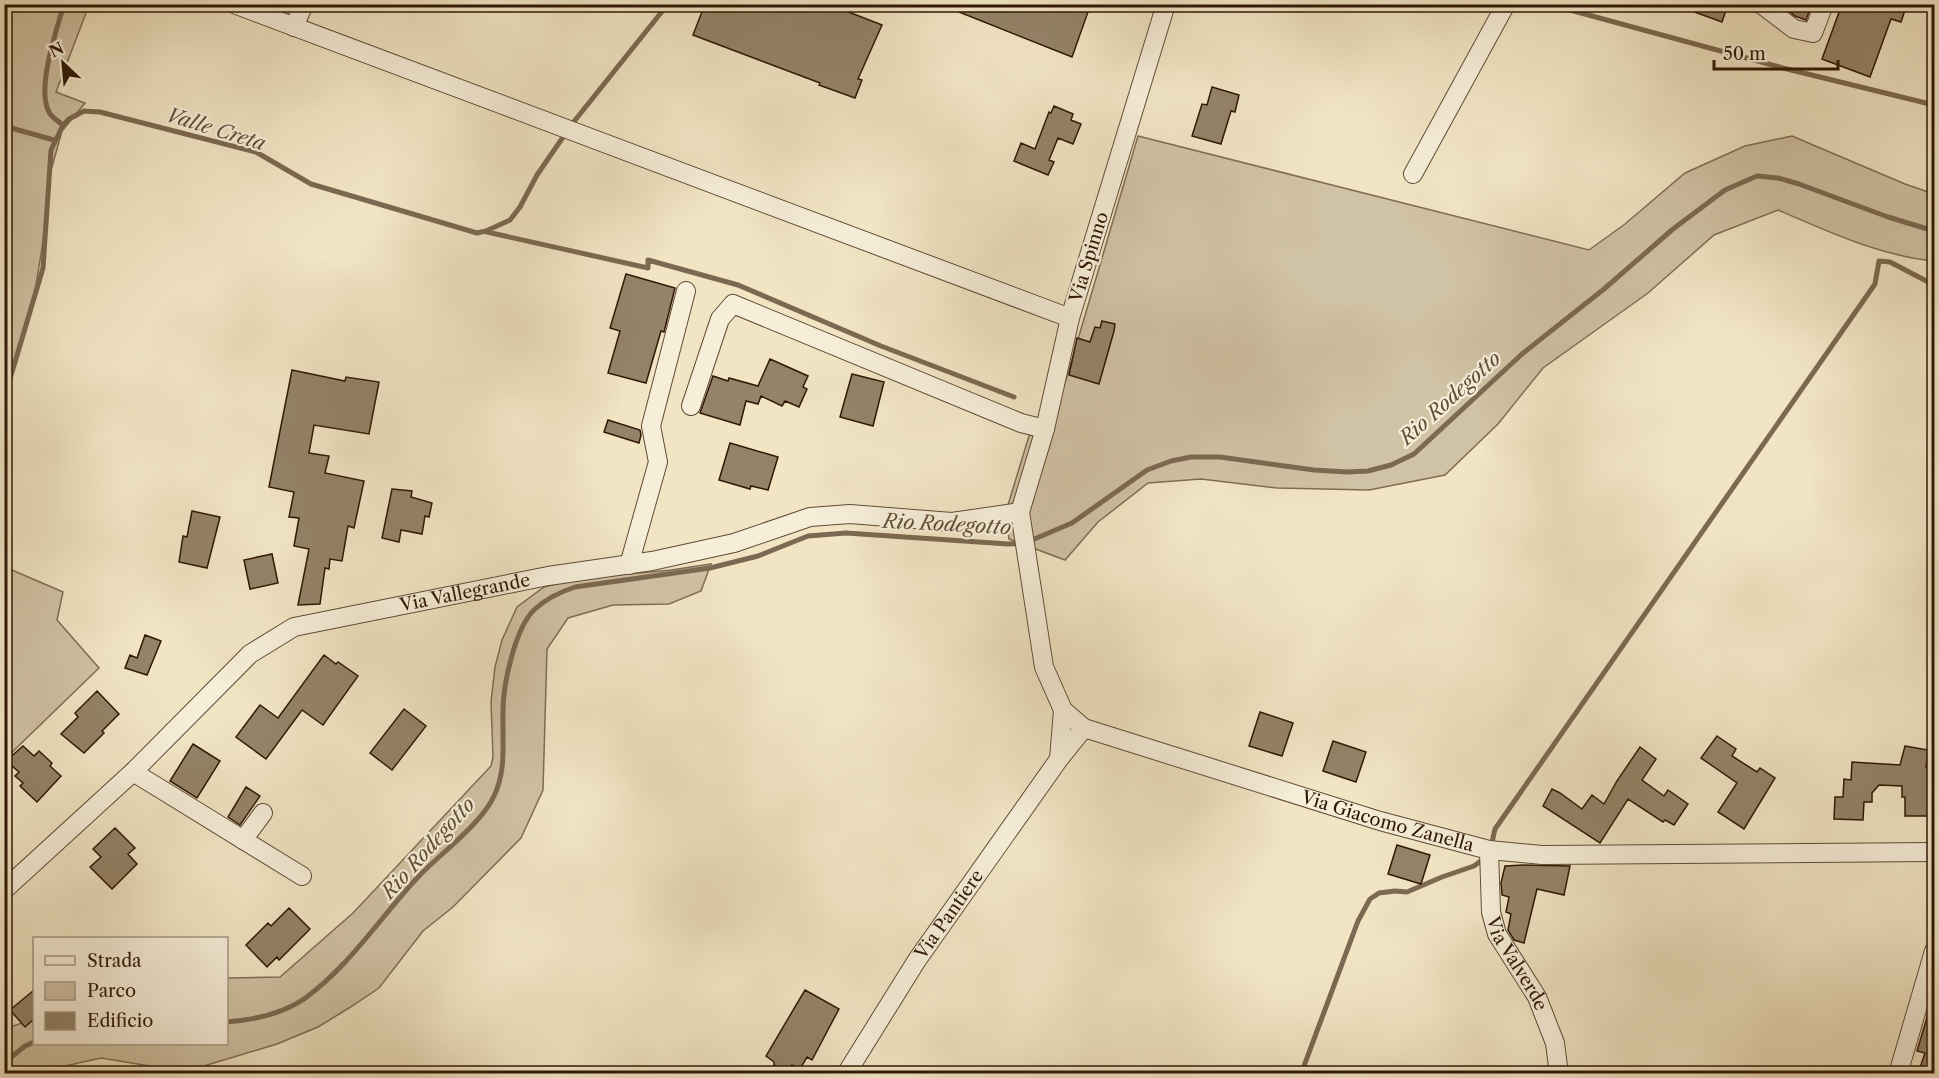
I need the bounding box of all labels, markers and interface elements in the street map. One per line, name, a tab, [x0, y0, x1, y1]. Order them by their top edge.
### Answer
north arrow	[33, 33, 93, 93]
scale bar	[1714, 33, 1838, 71]
text: N	[46, 37, 67, 62]
text: 50 m	[1723, 43, 1766, 65]
water label: Valle Creta	[164, 103, 268, 155]
street label: Via Spinno	[1065, 209, 1113, 306]
water label: Rio Rodegotto	[1393, 346, 1506, 451]
water label: Rio Rodegotto	[880, 509, 1012, 539]
street label: Via Vallegrande	[397, 569, 532, 617]
street label: Via Giacomo Zanella	[1298, 786, 1477, 857]
water label: Rio Rodegotto	[375, 792, 480, 905]
street label: Via Pantiere	[909, 866, 988, 964]
street label: Via Valverde	[1481, 913, 1552, 1013]
legend	[33, 937, 228, 1045]
text: Strada	[87, 950, 142, 972]
text: Parco	[87, 980, 136, 1002]
text: Edificio	[87, 1010, 153, 1032]

